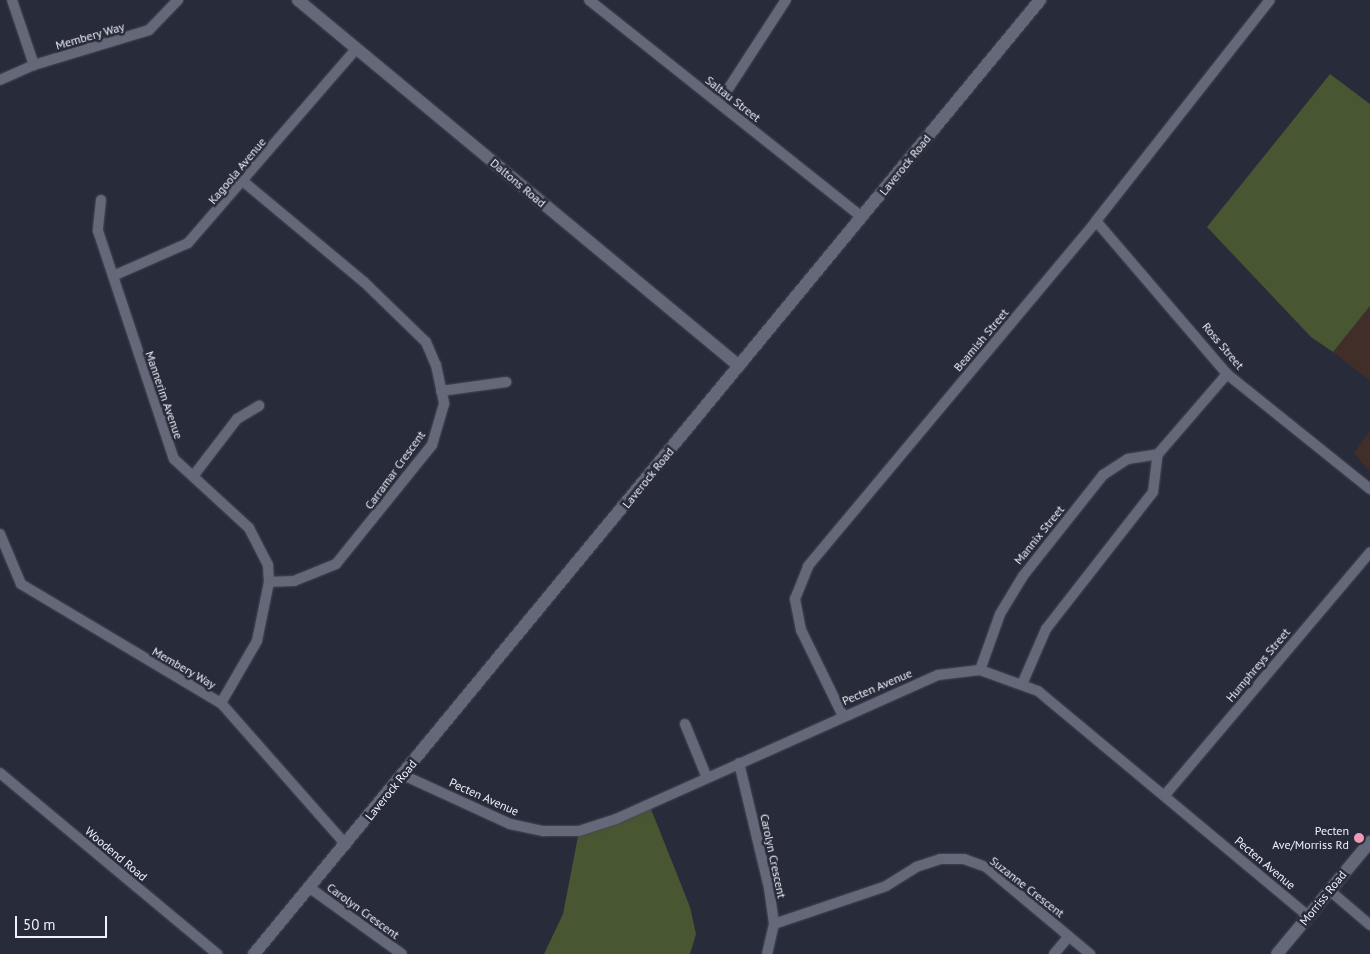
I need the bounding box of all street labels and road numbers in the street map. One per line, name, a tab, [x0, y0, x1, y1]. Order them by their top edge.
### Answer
street label: Membery Way	[54, 19, 126, 53]
street label: Saltau Street	[702, 73, 764, 125]
street label: Laverock Road	[876, 132, 934, 198]
street label: Kagoola Avenue	[205, 135, 269, 207]
street label: Daltons Road	[487, 156, 549, 210]
street label: Beamish Street	[951, 306, 1011, 374]
street label: Ross Street	[1199, 320, 1247, 372]
street label: Mannerim Avenue	[142, 349, 186, 441]
street label: Carramar Crescent	[362, 428, 428, 512]
street label: Laverock Road	[619, 445, 677, 511]
street label: Mannix Street	[1011, 503, 1067, 567]
street label: Humphreys Street	[1223, 625, 1293, 705]
street label: Membery Way	[149, 644, 219, 692]
street label: Pecten Avenue	[840, 666, 914, 708]
street label: Laverock Road	[362, 757, 420, 823]
street label: Pecten Avenue	[447, 775, 521, 819]
street label: Carolyn Crescent	[757, 813, 789, 899]
street label: Woodend Road	[82, 824, 150, 884]
street label: Pecten Avenue	[1232, 833, 1298, 893]
street label: Suzanne Crescent	[987, 854, 1067, 920]
street label: Morriss Road	[1297, 868, 1349, 928]
street label: Carolyn Crescent	[324, 880, 402, 942]

